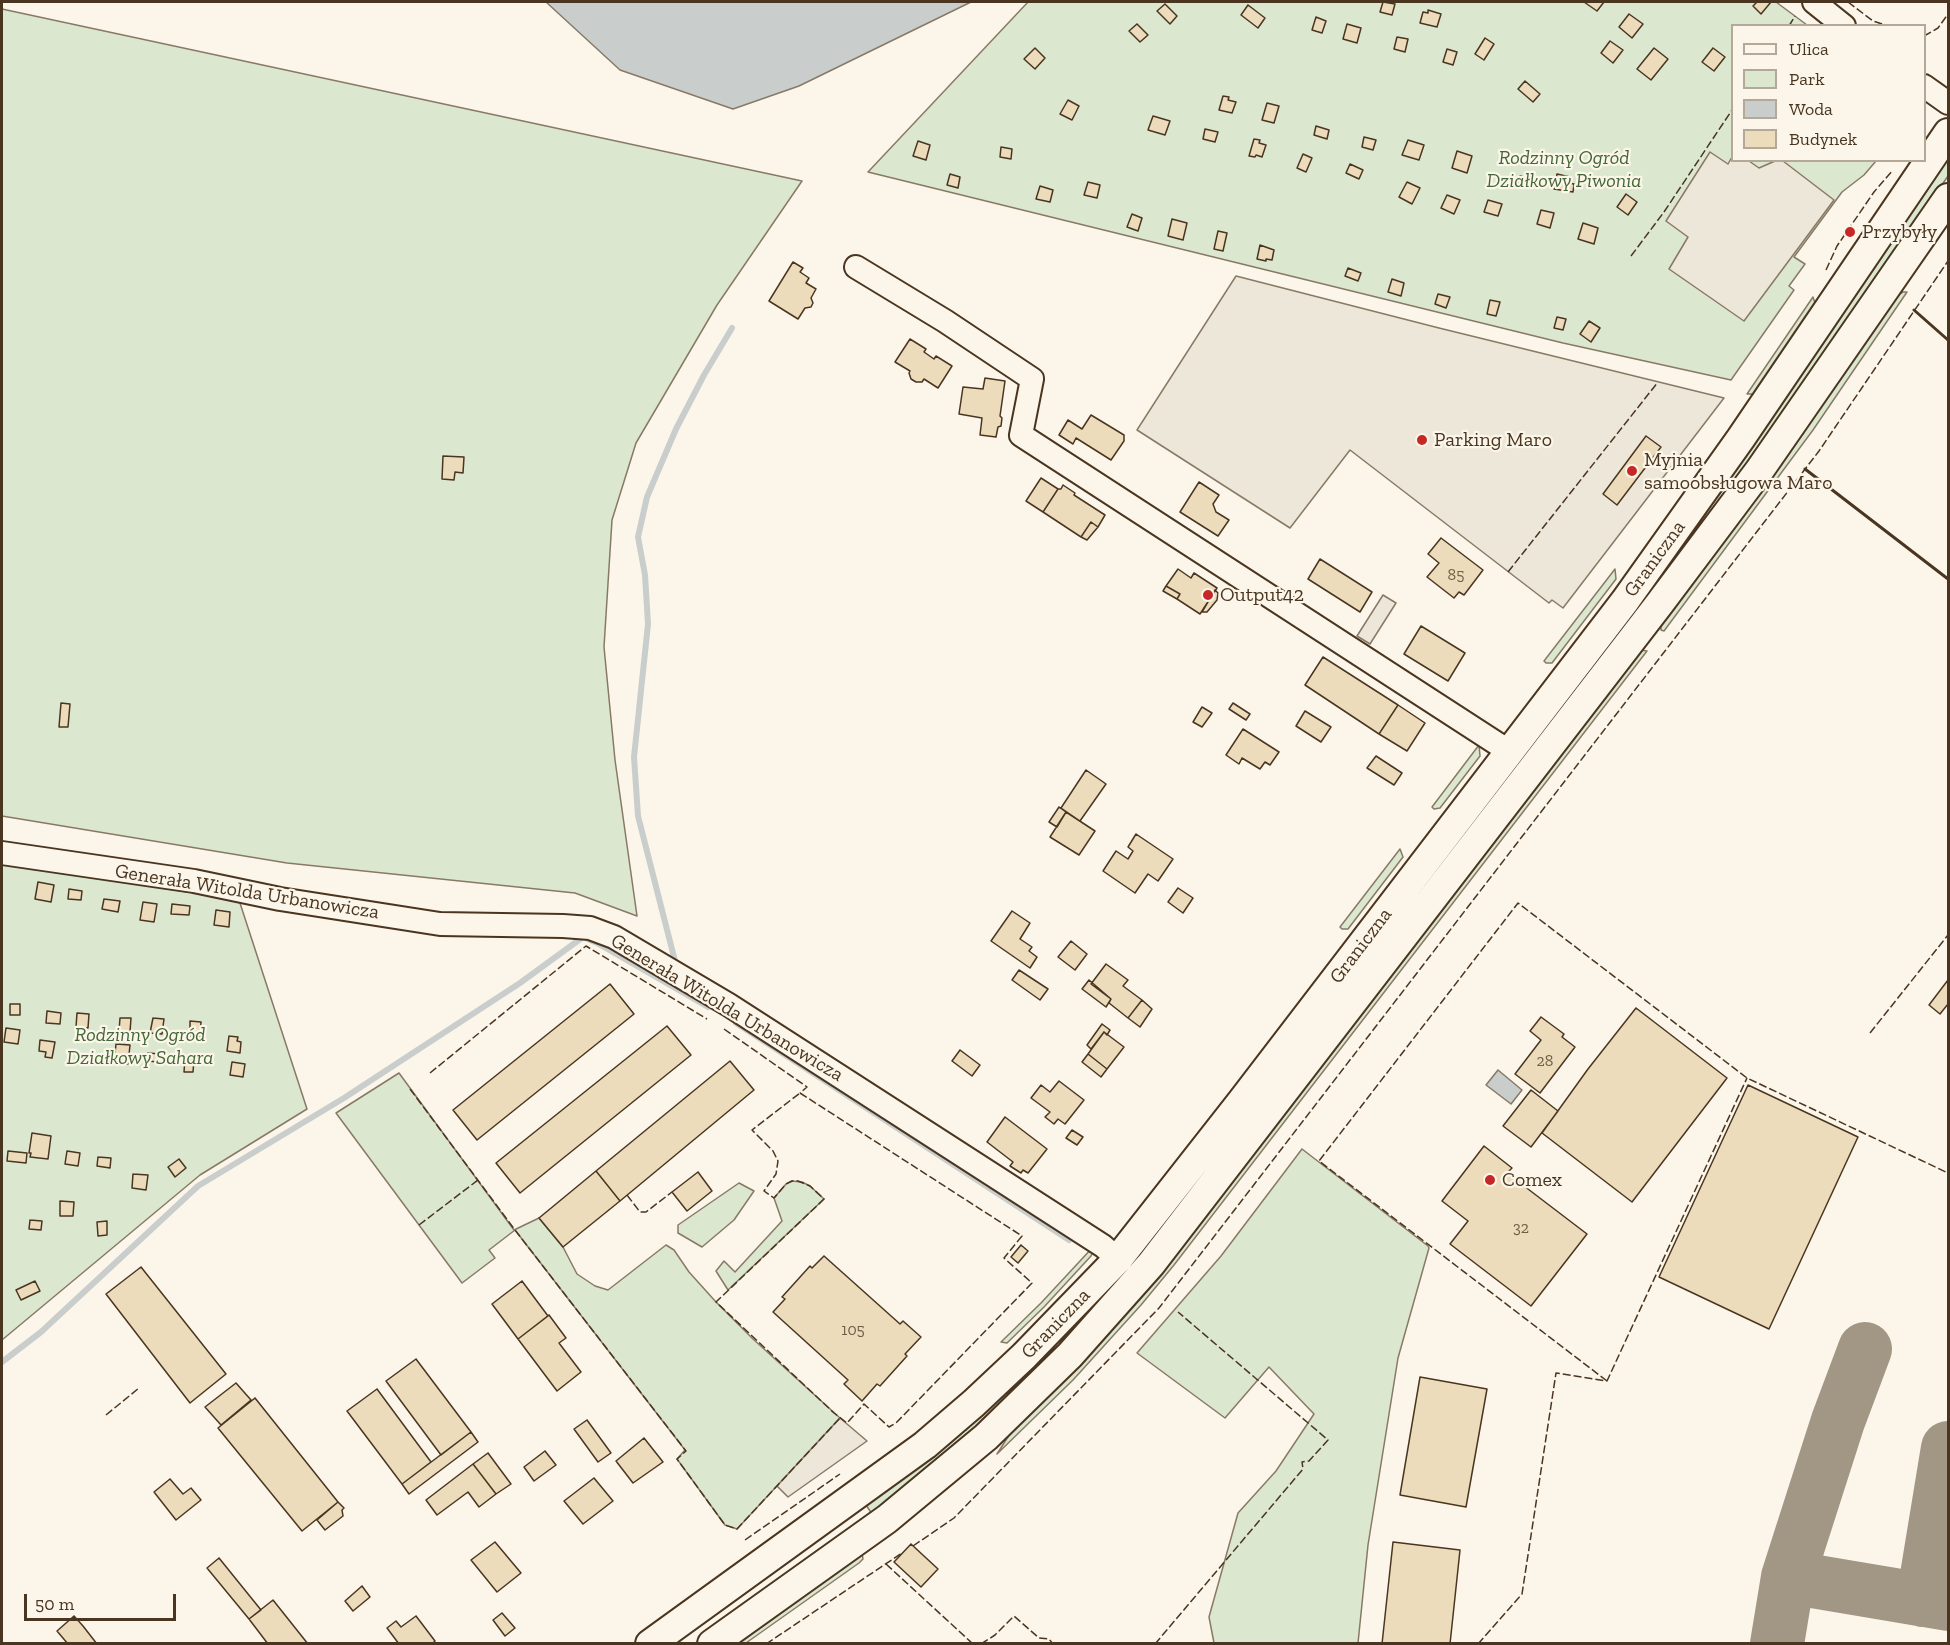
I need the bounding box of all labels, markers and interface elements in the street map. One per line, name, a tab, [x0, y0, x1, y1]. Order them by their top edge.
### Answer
legend	[1731, 24, 1926, 162]
text: Ulica	[1789, 38, 1829, 60]
text: Park	[1789, 68, 1825, 90]
text: Woda	[1789, 98, 1833, 120]
text: Budynek	[1789, 128, 1857, 150]
park label: Rodzinny Ogród Działkowy Piwonia	[1487, 146, 1641, 193]
place label: Przybyły	[1862, 220, 1937, 244]
marker: Przybyły	[1843, 225, 1857, 239]
place label: Parking Maro	[1434, 428, 1552, 452]
marker: Parking Maro	[1415, 433, 1429, 447]
place label: Myjnia samoobsługowa Maro	[1644, 448, 1833, 495]
marker: Myjnia samoobsługowa Maro	[1625, 464, 1639, 478]
street label: Graniczna	[1619, 516, 1691, 602]
house number: 85	[1448, 565, 1464, 585]
place label: Output42	[1220, 583, 1304, 607]
marker: Output42	[1201, 588, 1215, 602]
street label: Generała Witolda Urbanowicza	[113, 859, 381, 925]
street label: Graniczna	[1325, 903, 1397, 989]
street label: Generała Witolda Urbanowicza	[606, 929, 848, 1087]
park label: Rodzinny Ogród Działkowy Sahara	[67, 1023, 213, 1070]
house number: 28	[1537, 1051, 1553, 1071]
place label: Comex	[1502, 1168, 1562, 1192]
marker: Comex	[1483, 1173, 1497, 1187]
house number: 32	[1513, 1218, 1529, 1238]
street label: Graniczna	[1017, 1284, 1095, 1364]
house number: 105	[841, 1320, 865, 1340]
scale bar	[27, 1582, 178, 1620]
text: 50 m	[35, 1593, 74, 1615]

